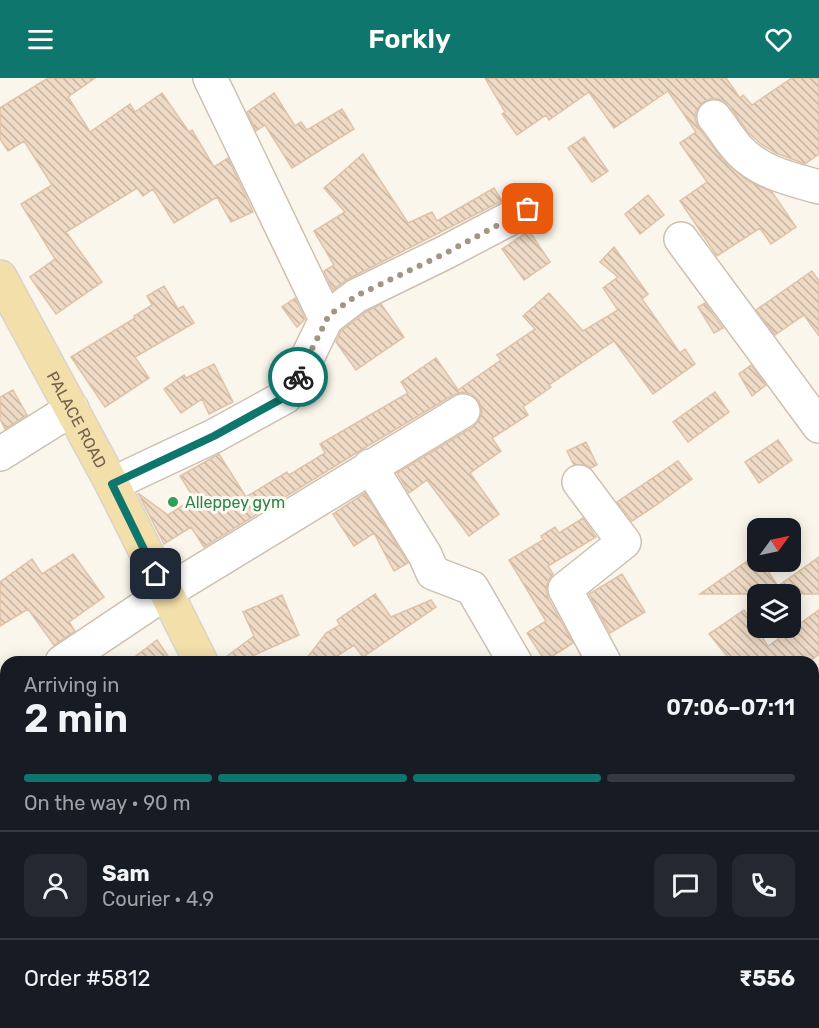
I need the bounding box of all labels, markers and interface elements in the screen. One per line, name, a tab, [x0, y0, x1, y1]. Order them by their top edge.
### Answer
icon: menu	[24, 23, 57, 56]
text: Forkly	[368, 23, 451, 55]
icon: heart	[762, 23, 795, 56]
pin	[502, 183, 553, 234]
icon: bag	[511, 192, 544, 225]
courier	[268, 347, 328, 407]
icon: bike	[282, 361, 315, 394]
street label: PALACE ROAD	[43, 368, 110, 471]
place label: Alleppey gym	[185, 493, 285, 512]
marker: Alleppey gym	[166, 495, 180, 509]
north arrow	[747, 518, 801, 572]
map controls	[747, 518, 801, 638]
pin	[130, 548, 181, 599]
icon: home	[139, 557, 172, 590]
button: layers	[747, 584, 801, 638]
text: Arriving in	[24, 673, 119, 697]
text: 07:06–07:11	[666, 694, 795, 721]
text: 2 min	[24, 696, 128, 742]
text: On the way · 90 m	[24, 791, 190, 815]
button: person	[24, 854, 87, 917]
button: chat	[654, 854, 717, 917]
button: phone	[732, 854, 795, 917]
text: Sam	[102, 860, 150, 887]
text: Courier · 4.9	[102, 887, 214, 911]
text: Order #5812	[24, 965, 150, 992]
text: ₹556	[739, 965, 795, 992]

